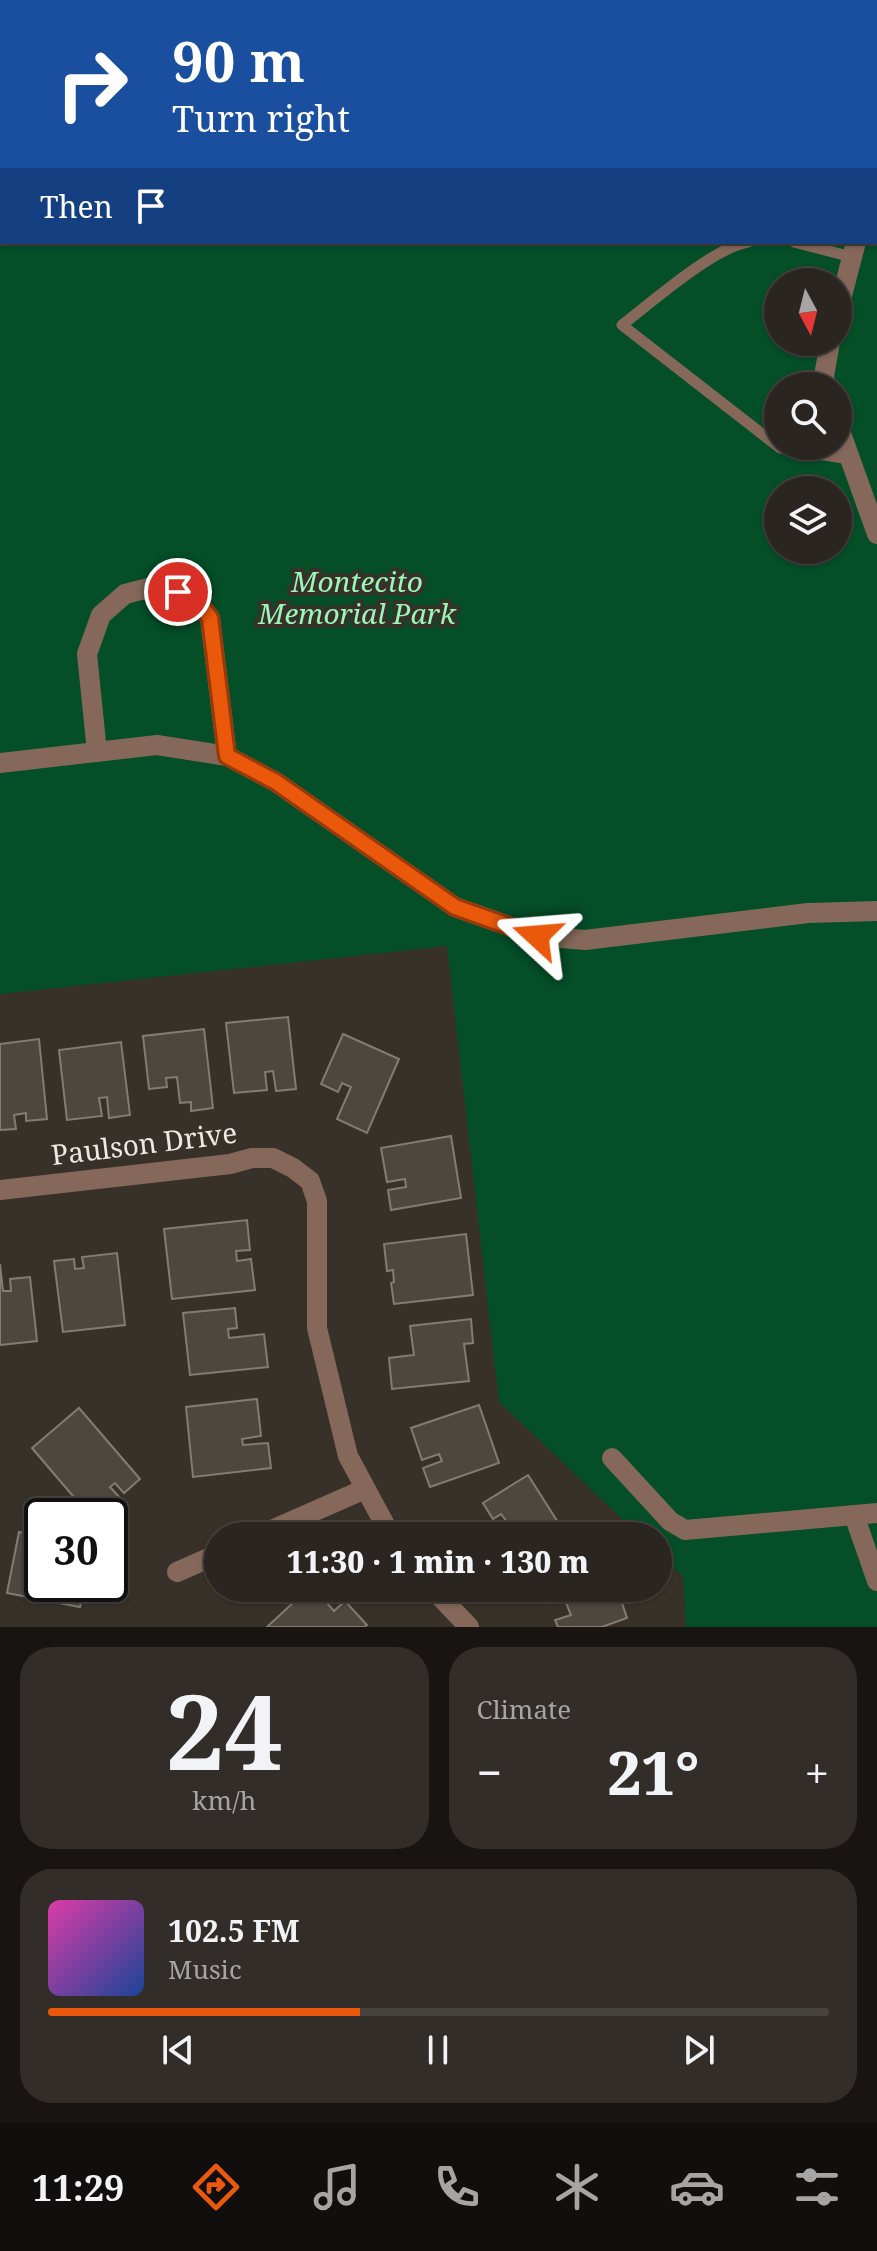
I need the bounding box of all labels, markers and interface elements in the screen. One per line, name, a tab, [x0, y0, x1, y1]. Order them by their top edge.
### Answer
text: 90 m	[172, 22, 305, 98]
icon: right	[40, 32, 144, 136]
text: Turn right	[172, 94, 350, 143]
icon: arrive	[129, 184, 173, 228]
text: Then	[40, 186, 113, 227]
north arrow	[764, 268, 852, 356]
map controls	[764, 268, 852, 564]
button: search	[764, 372, 852, 460]
button: layers	[764, 476, 852, 564]
pin	[144, 558, 212, 626]
park label: Montecito Memorial Park	[257, 562, 457, 632]
icon: arrive	[156, 570, 200, 614]
position arrow	[495, 894, 579, 978]
street label: Paulson Drive	[49, 1113, 239, 1173]
speed limit sign: 30	[24, 1498, 128, 1602]
text: 11:30 · 1 min · 130 m	[287, 1541, 589, 1582]
text: 24	[165, 1659, 283, 1800]
text: Climate	[477, 1691, 571, 1727]
text: 21°	[607, 1731, 699, 1813]
text: −	[477, 1742, 502, 1802]
text: +	[804, 1742, 829, 1802]
text: km/h	[192, 1782, 256, 1818]
text: 102.5 FM	[168, 1910, 300, 1951]
text: Music	[168, 1951, 242, 1987]
icon: previous	[156, 2028, 200, 2072]
icon: pause	[416, 2028, 460, 2072]
icon: next	[677, 2028, 721, 2072]
icon: directions	[188, 2159, 244, 2215]
icon: music	[309, 2159, 365, 2215]
icon: phone	[429, 2159, 485, 2215]
icon: climate	[549, 2159, 605, 2215]
icon: car	[669, 2159, 725, 2215]
icon: filters	[789, 2159, 845, 2215]
text: 11:29	[32, 2163, 124, 2212]

